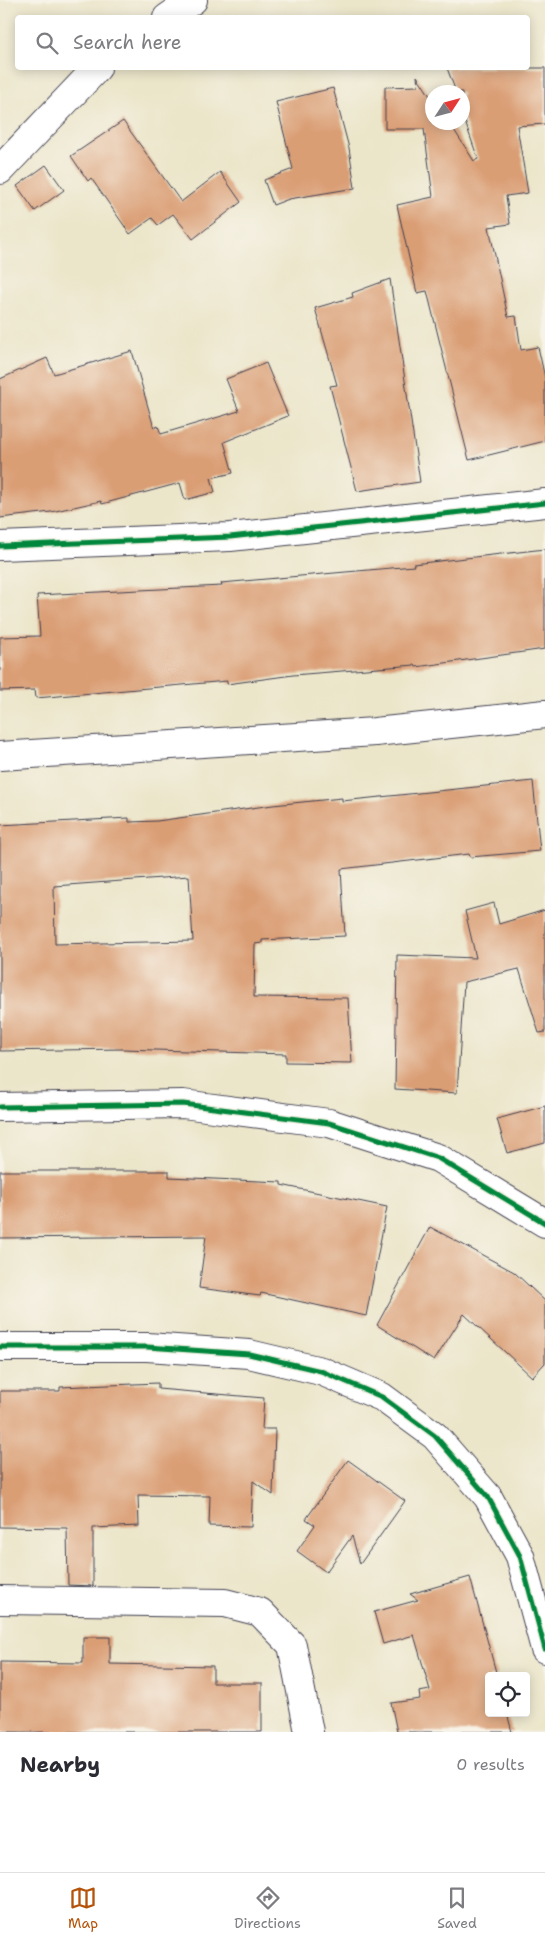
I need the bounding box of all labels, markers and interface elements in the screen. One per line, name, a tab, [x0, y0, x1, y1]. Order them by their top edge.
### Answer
search box	[15, 15, 530, 70]
icon: search	[33, 29, 61, 57]
text: Search here	[73, 30, 182, 55]
north arrow	[425, 85, 470, 130]
map controls	[485, 1672, 530, 1717]
button: locate	[485, 1672, 530, 1717]
text: Nearby	[20, 1751, 100, 1779]
text: 0 results	[456, 1754, 525, 1775]
tab: Map	[68, 1884, 98, 1932]
tab: Directions	[234, 1884, 301, 1932]
tab: Saved	[437, 1884, 477, 1932]

